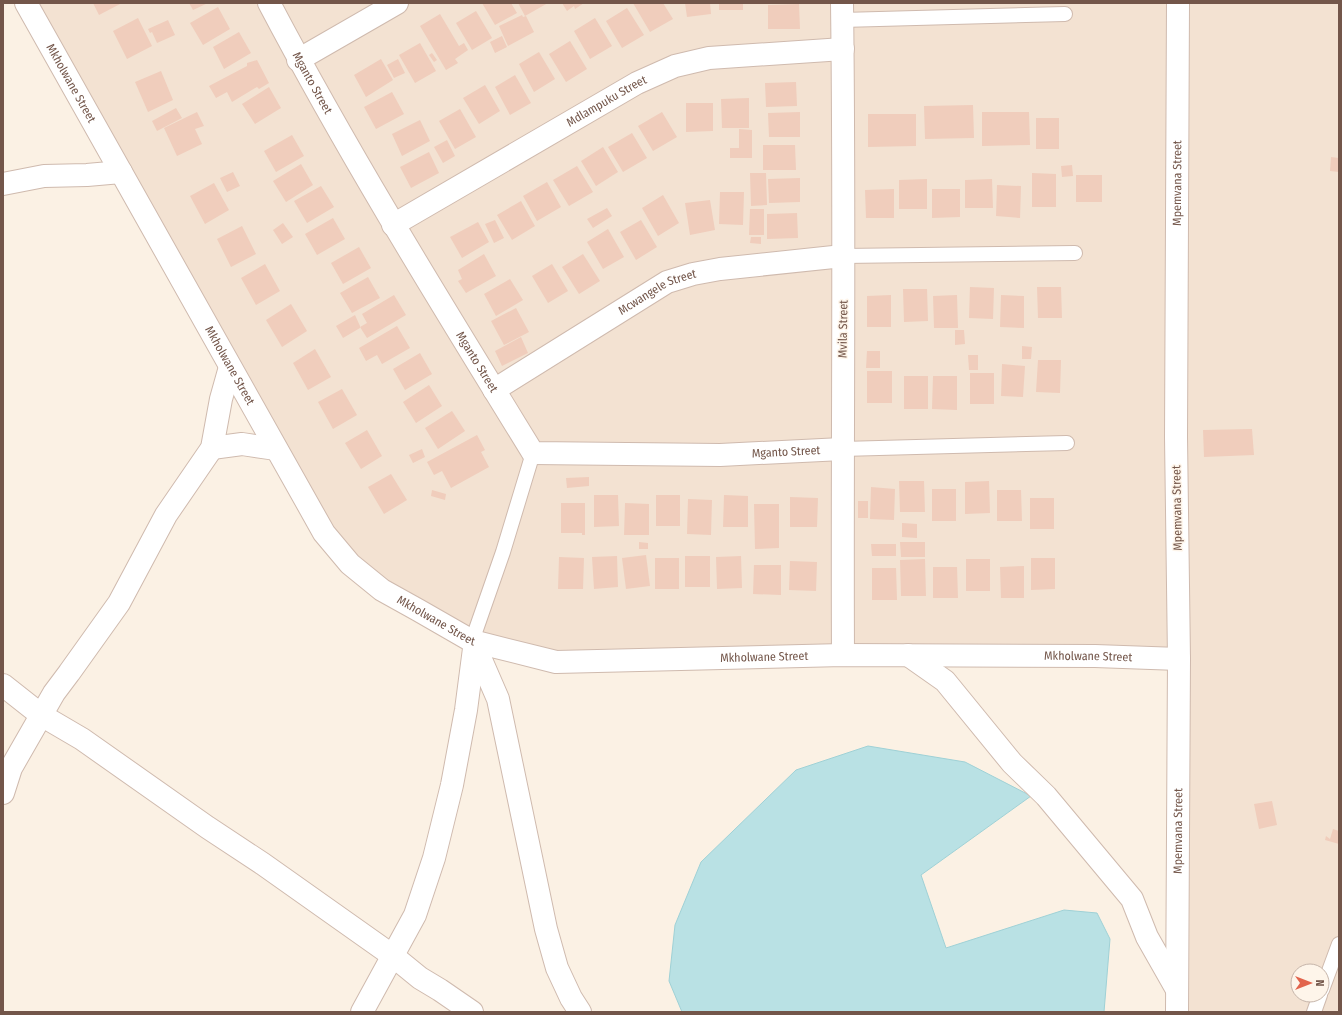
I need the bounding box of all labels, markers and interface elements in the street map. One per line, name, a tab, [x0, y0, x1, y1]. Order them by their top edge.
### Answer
street label: Mkholwane Street	[43, 41, 99, 125]
street label: Mganto Street	[290, 50, 335, 116]
street label: Mdlampuku Street	[564, 73, 649, 129]
street label: Mpemvana Street	[1170, 140, 1184, 226]
street label: Mcwangele Street	[616, 267, 697, 318]
street label: Mvila Street	[835, 300, 851, 358]
street label: Mkholwane Street	[202, 324, 258, 408]
street label: Mganto Street	[453, 329, 501, 395]
street label: Mganto Street	[751, 443, 821, 460]
street label: Mpemvana Street	[1169, 465, 1185, 551]
street label: Mkholwane Street	[394, 593, 477, 649]
street label: Mkholwane Street	[720, 649, 809, 665]
street label: Mkholwane Street	[1044, 649, 1133, 664]
street label: Mpemvana Street	[1171, 788, 1185, 874]
north arrow	[1290, 963, 1330, 1003]
text: N	[1313, 980, 1326, 986]

